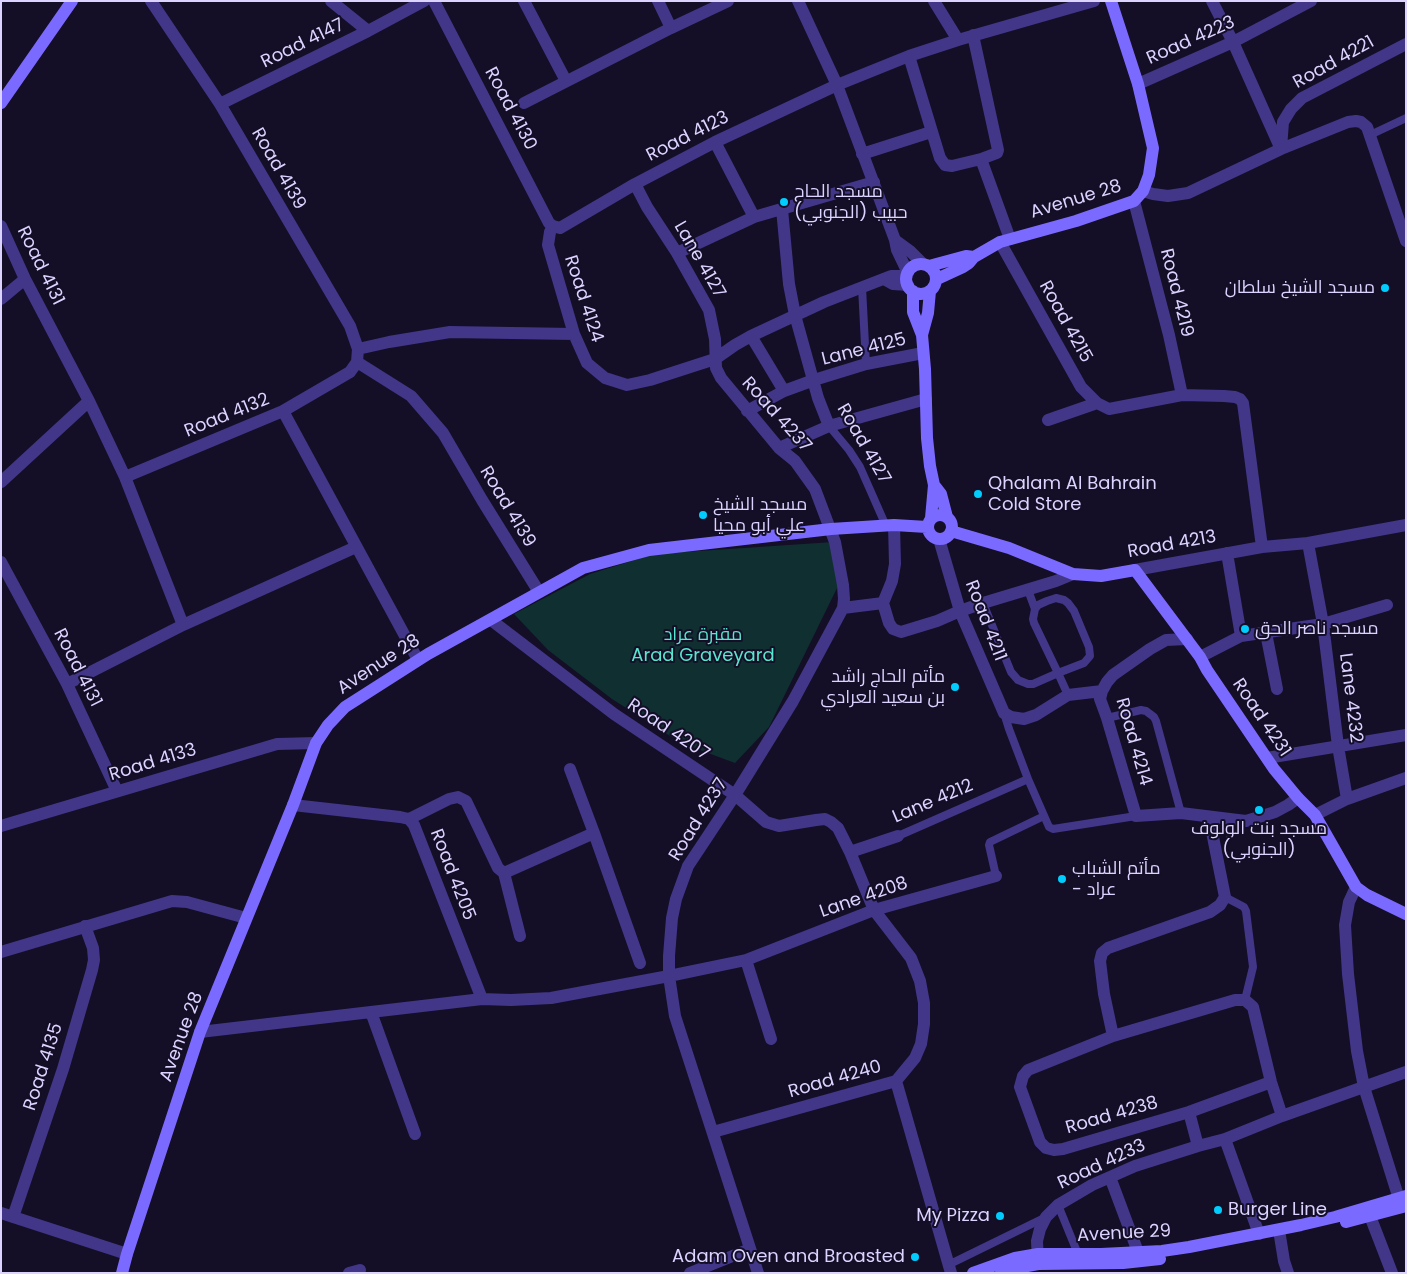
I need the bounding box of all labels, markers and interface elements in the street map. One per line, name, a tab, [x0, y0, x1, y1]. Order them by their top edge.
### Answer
street label: Road 4223	[1144, 12, 1238, 70]
street label: Road 4147	[258, 15, 348, 73]
street label: Road 4221	[1290, 32, 1378, 94]
street label: Road 4130	[479, 64, 541, 154]
street label: Road 4123	[643, 107, 733, 167]
street label: Road 4139	[246, 124, 310, 214]
street label: Avenue 28	[1028, 176, 1124, 224]
place label: مسجد الحاج حبيب (الجنوبي)	[794, 181, 907, 223]
marker: مسجد الحاج حبيب (الجنوبي)	[778, 196, 790, 208]
street label: Lane 4127	[668, 218, 730, 302]
street label: Road 4131	[12, 223, 68, 309]
street label: Road 4219	[1155, 247, 1197, 339]
street label: Road 4124	[559, 253, 607, 345]
street label: Road 4215	[1034, 277, 1096, 367]
place label: مسجد الشيخ سلطان	[1225, 277, 1375, 299]
marker: مسجد الشيخ سلطان	[1379, 282, 1391, 294]
street label: Lane 4125	[820, 329, 908, 371]
street label: Road 4237	[737, 373, 815, 457]
street label: Road 4132	[181, 389, 273, 443]
street label: Road 4127	[831, 400, 895, 488]
street label: Road 4139	[474, 463, 540, 551]
place label: Qhalam Al Bahrain Cold Store	[988, 473, 1157, 516]
marker: Qhalam Al Bahrain Cold Store	[972, 488, 984, 500]
place label: مسجد الشيخ علي أبو محيا	[713, 494, 807, 536]
marker: مسجد الشيخ علي أبو محيا	[697, 509, 709, 521]
street label: Road 4213	[1126, 527, 1218, 563]
street label: Road 4211	[960, 578, 1010, 664]
place label: مسجد ناصر الحق	[1255, 618, 1379, 640]
marker: مسجد ناصر الحق	[1239, 623, 1251, 635]
park label: مقبرة عراد Arad Graveyard	[631, 624, 775, 666]
street label: Road 4131	[48, 625, 106, 711]
street label: Avenue 28	[334, 630, 424, 700]
street label: Lane 4232	[1334, 652, 1366, 744]
place label: مأتم الحاج راشد بن سعيد العرادي	[820, 666, 945, 709]
street label: Road 4231	[1227, 675, 1295, 761]
marker: مأتم الحاج راشد بن سعيد العرادي	[949, 681, 961, 693]
street label: Road 4207	[623, 695, 713, 765]
street label: Road 4214	[1110, 696, 1156, 788]
street label: Road 4133	[107, 740, 199, 786]
street label: Road 4237	[665, 775, 733, 865]
street label: Lane 4212	[890, 775, 976, 829]
marker: مسجد بنت الولوف (الجنوبي)	[1253, 804, 1265, 816]
place label: مسجد بنت الولوف (الجنوبي)	[1191, 818, 1327, 861]
street label: Road 4205	[425, 826, 479, 924]
place label: مأتم الشباب - عراد	[1072, 858, 1160, 901]
street label: Lane 4208	[817, 873, 911, 923]
marker: مأتم الشباب - عراد	[1056, 873, 1068, 885]
street label: Avenue 28	[156, 989, 208, 1085]
street label: Road 4135	[20, 1021, 68, 1113]
street label: Road 4240	[786, 1056, 884, 1104]
street label: Road 4238	[1063, 1092, 1161, 1140]
street label: Road 4233	[1055, 1135, 1149, 1195]
place label: Burger Line	[1228, 1199, 1327, 1221]
marker: Burger Line	[1212, 1204, 1224, 1216]
place label: My Pizza	[916, 1205, 990, 1227]
marker: My Pizza	[994, 1210, 1006, 1222]
street label: Avenue 29	[1076, 1221, 1172, 1247]
place label: Adam Oven and Broasted	[672, 1246, 905, 1268]
marker: Adam Oven and Broasted	[909, 1251, 921, 1263]

